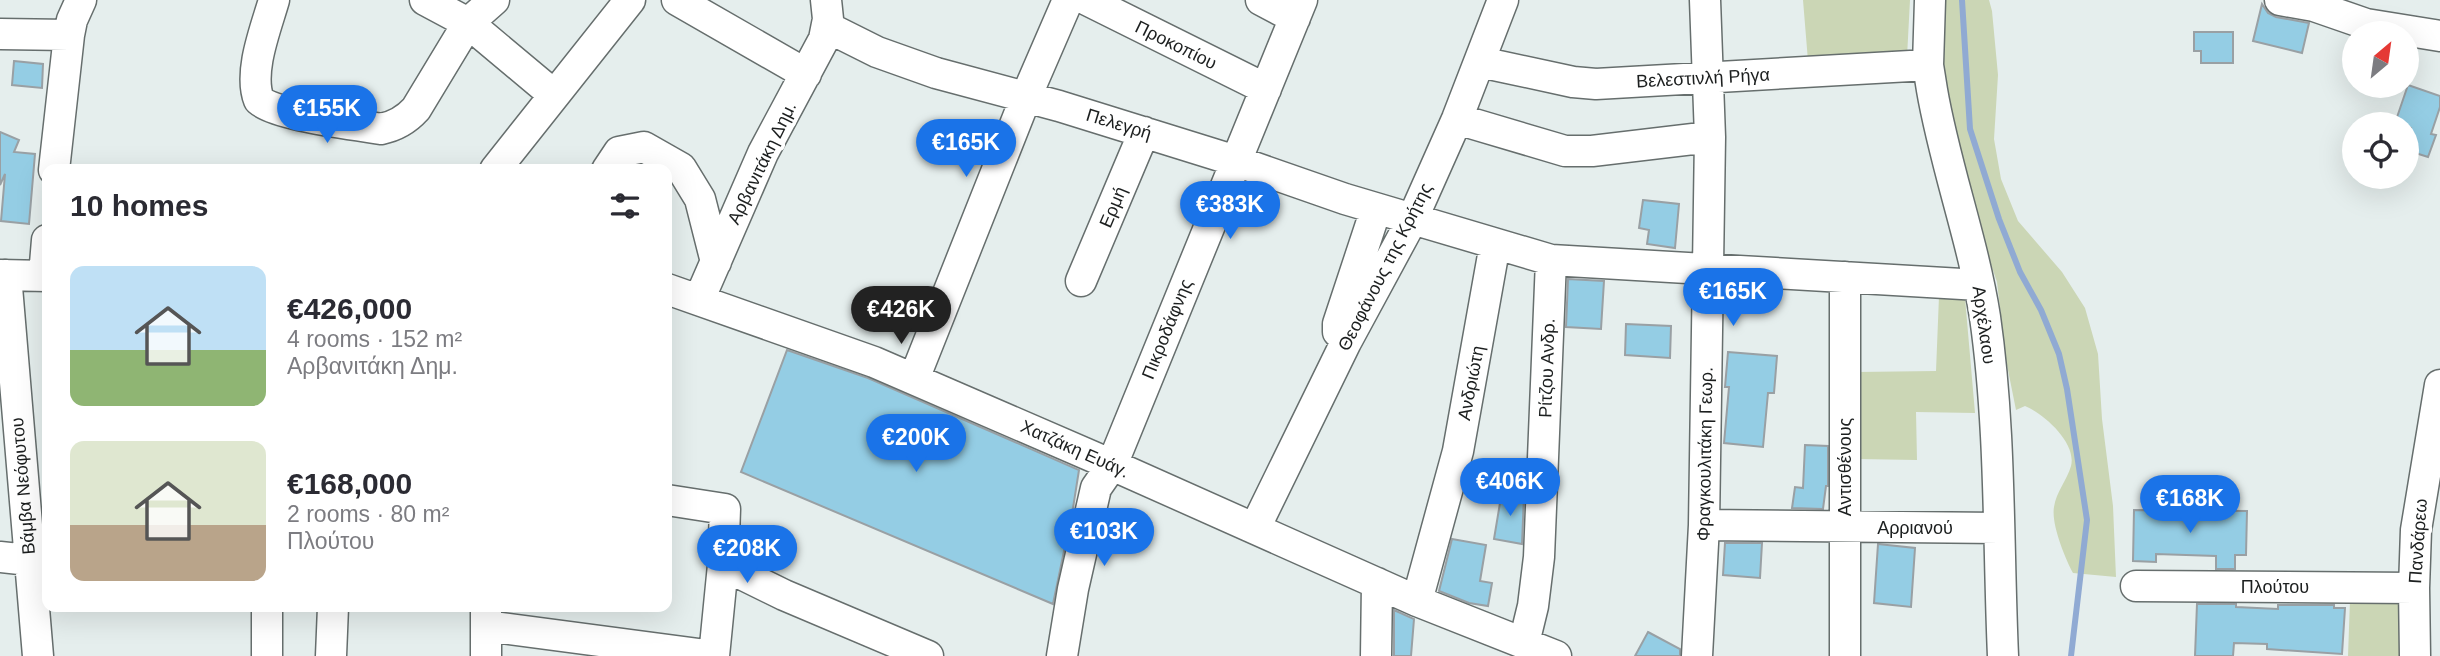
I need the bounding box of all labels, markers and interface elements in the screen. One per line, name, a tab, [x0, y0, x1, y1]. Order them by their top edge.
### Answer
street label: Προκοπίου	[1132, 17, 1220, 73]
north arrow	[2342, 21, 2418, 98]
map controls	[2342, 21, 2419, 189]
street label: Βελεστινλή Ρήγα	[1636, 65, 1770, 91]
pin: €155K	[278, 86, 376, 145]
text: €155K	[293, 95, 361, 121]
street label: Αρβανιτάκη Δημ.	[724, 99, 800, 227]
street label: Πελεγρή	[1084, 105, 1154, 143]
button: locate	[2342, 112, 2419, 189]
pin: €165K	[917, 120, 1015, 179]
text: €165K	[932, 129, 1000, 155]
street label: Θεοφάνους της Κρήτης	[1334, 180, 1436, 354]
pin: €383K	[1181, 182, 1279, 241]
street label: Ερμή	[1095, 183, 1131, 231]
icon: filters	[606, 187, 644, 225]
text: 10 homes	[70, 189, 208, 222]
text: €383K	[1196, 191, 1264, 217]
pin: €165K	[1684, 268, 1782, 328]
street label: Πικροδάφνης	[1138, 276, 1196, 382]
text: €165K	[1699, 278, 1767, 304]
street label: Αρχέλαου	[1969, 285, 1999, 365]
pin: €426K	[852, 286, 950, 346]
text: €426,000	[287, 292, 412, 325]
icon: home	[126, 294, 210, 378]
text: €426K	[867, 296, 935, 322]
street label: Ρίτζου Ανδρ.	[1535, 318, 1559, 418]
text: 4 rooms · 152 m²	[287, 326, 462, 352]
street label: Ανδριώτη	[1454, 344, 1488, 422]
text: Αρβανιτάκη Δημ.	[287, 353, 458, 379]
street label: Φραγκουλιτάκη Γεωρ.	[1693, 367, 1717, 541]
pin: €200K	[867, 414, 965, 474]
street label: Βάμβα Νεόφυτου	[7, 416, 39, 556]
street label: Χατζάκη Ευάγ.	[1018, 416, 1132, 482]
street label: Αντισθένους	[1835, 417, 1855, 516]
text: €200K	[882, 424, 950, 450]
pin: €406K	[1461, 458, 1559, 518]
text: €168,000	[287, 467, 412, 500]
text: €406K	[1476, 468, 1544, 494]
icon: home	[126, 469, 210, 553]
pin: €168K	[2141, 476, 2239, 535]
text: €168K	[2156, 485, 2224, 511]
street label: Πανδάρεω	[2405, 498, 2431, 584]
text: 2 rooms · 80 m²	[287, 501, 449, 527]
pin: €103K	[1055, 508, 1153, 568]
text: €103K	[1070, 518, 1138, 544]
street label: Αρριανού	[1877, 518, 1953, 538]
pin: €208K	[698, 526, 796, 585]
text: Πλούτου	[287, 528, 374, 554]
text: €208K	[713, 535, 781, 561]
street label: Πλούτου	[2241, 577, 2309, 597]

